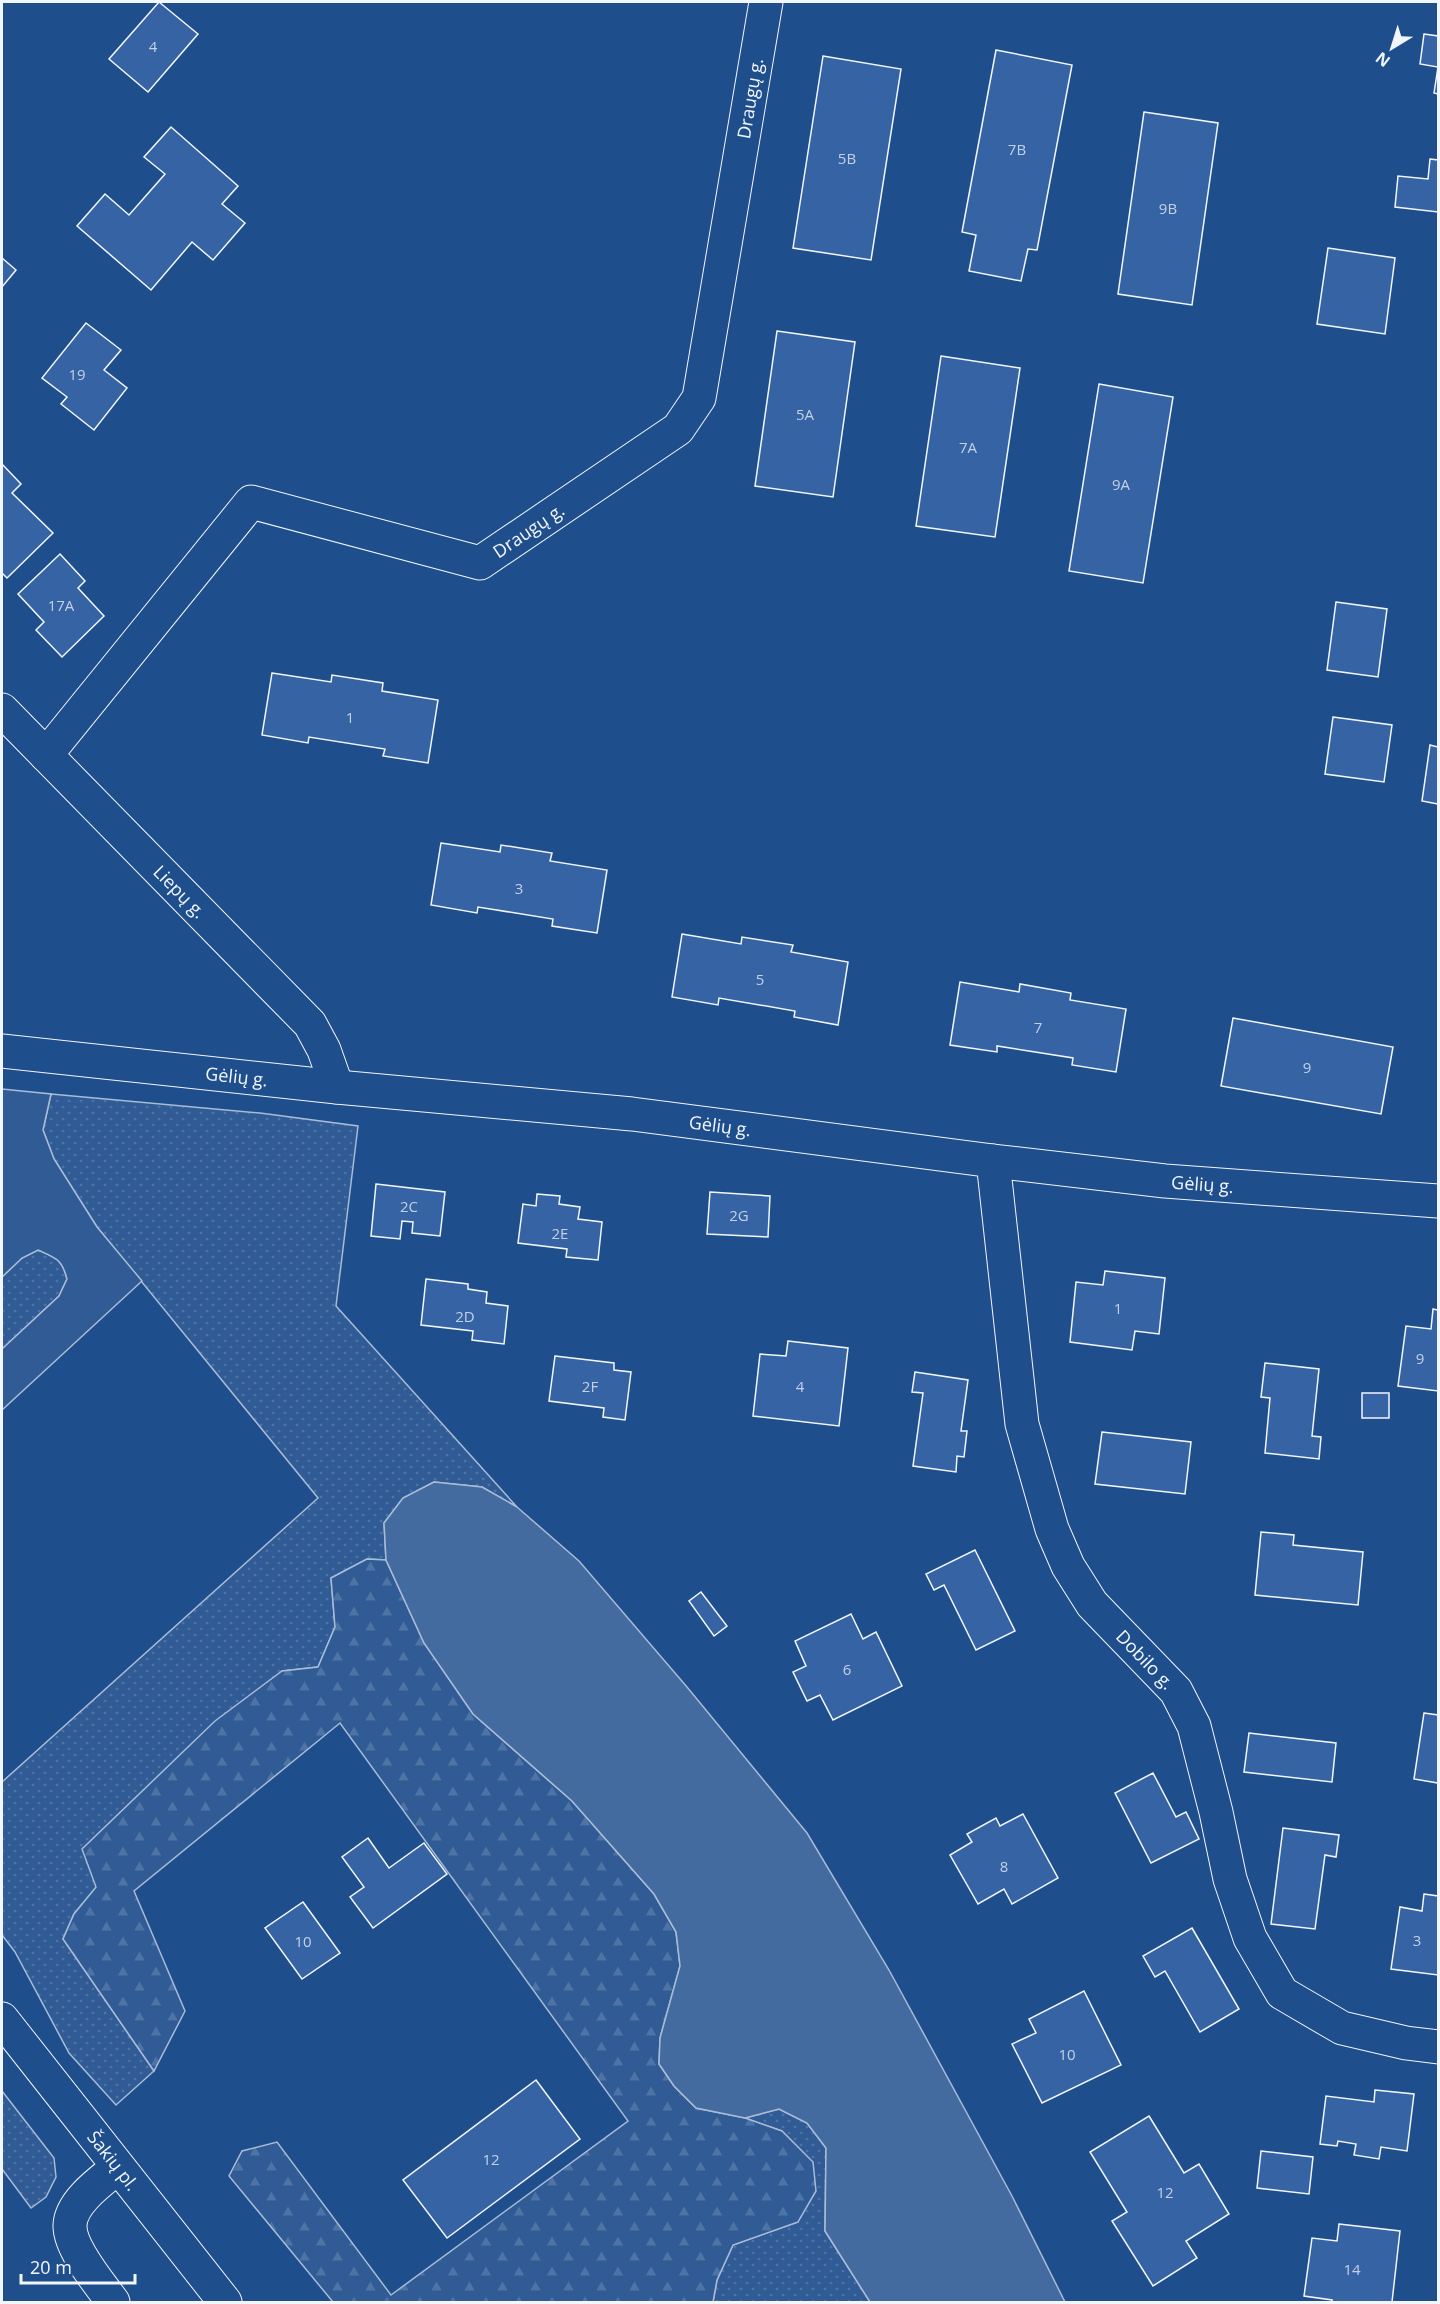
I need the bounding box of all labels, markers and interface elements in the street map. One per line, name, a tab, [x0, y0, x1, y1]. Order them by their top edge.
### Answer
north arrow	[1362, 18, 1422, 78]
house number: 4	[149, 36, 158, 56]
text: N	[1371, 47, 1395, 72]
street label: Draugų g.	[731, 56, 768, 141]
house number: 7B	[1008, 139, 1026, 159]
house number: 5B	[838, 148, 856, 168]
house number: 9B	[1159, 198, 1177, 218]
house number: 19	[68, 364, 86, 384]
house number: 5A	[796, 404, 815, 424]
house number: 7A	[959, 437, 978, 457]
house number: 9A	[1112, 474, 1131, 494]
street label: Draugų g.	[488, 497, 569, 563]
house number: 17A	[48, 595, 75, 615]
house number: 1	[346, 707, 354, 727]
street label: Liepų g.	[148, 860, 211, 923]
house number: 3	[515, 878, 523, 898]
house number: 5	[756, 969, 764, 989]
house number: 7	[1034, 1017, 1042, 1037]
house number: 9	[1303, 1057, 1311, 1077]
street label: Gėlių g.	[204, 1061, 269, 1091]
street label: Gėlių g.	[688, 1110, 753, 1141]
street label: Gėlių g.	[1170, 1169, 1235, 1198]
house number: 2C	[400, 1196, 418, 1216]
house number: 2G	[729, 1205, 749, 1225]
house number: 2E	[552, 1223, 568, 1243]
house number: 1	[1114, 1298, 1122, 1318]
house number: 2D	[455, 1306, 475, 1326]
house number: 9	[1416, 1348, 1424, 1368]
house number: 2F	[582, 1376, 598, 1396]
house number: 4	[796, 1376, 805, 1396]
street label: Dobilo g.	[1111, 1624, 1180, 1694]
house number: 6	[843, 1659, 851, 1679]
house number: 8	[1000, 1856, 1008, 1876]
house number: 3	[1413, 1930, 1421, 1950]
house number: 10	[294, 1931, 312, 1951]
house number: 10	[1058, 2044, 1076, 2064]
street label: Šakių pl.	[82, 2125, 144, 2195]
house number: 12	[482, 2149, 500, 2169]
house number: 12	[1156, 2182, 1174, 2202]
scale bar	[21, 2247, 135, 2285]
text: 20 m	[30, 2255, 72, 2279]
house number: 14	[1343, 2259, 1361, 2279]

